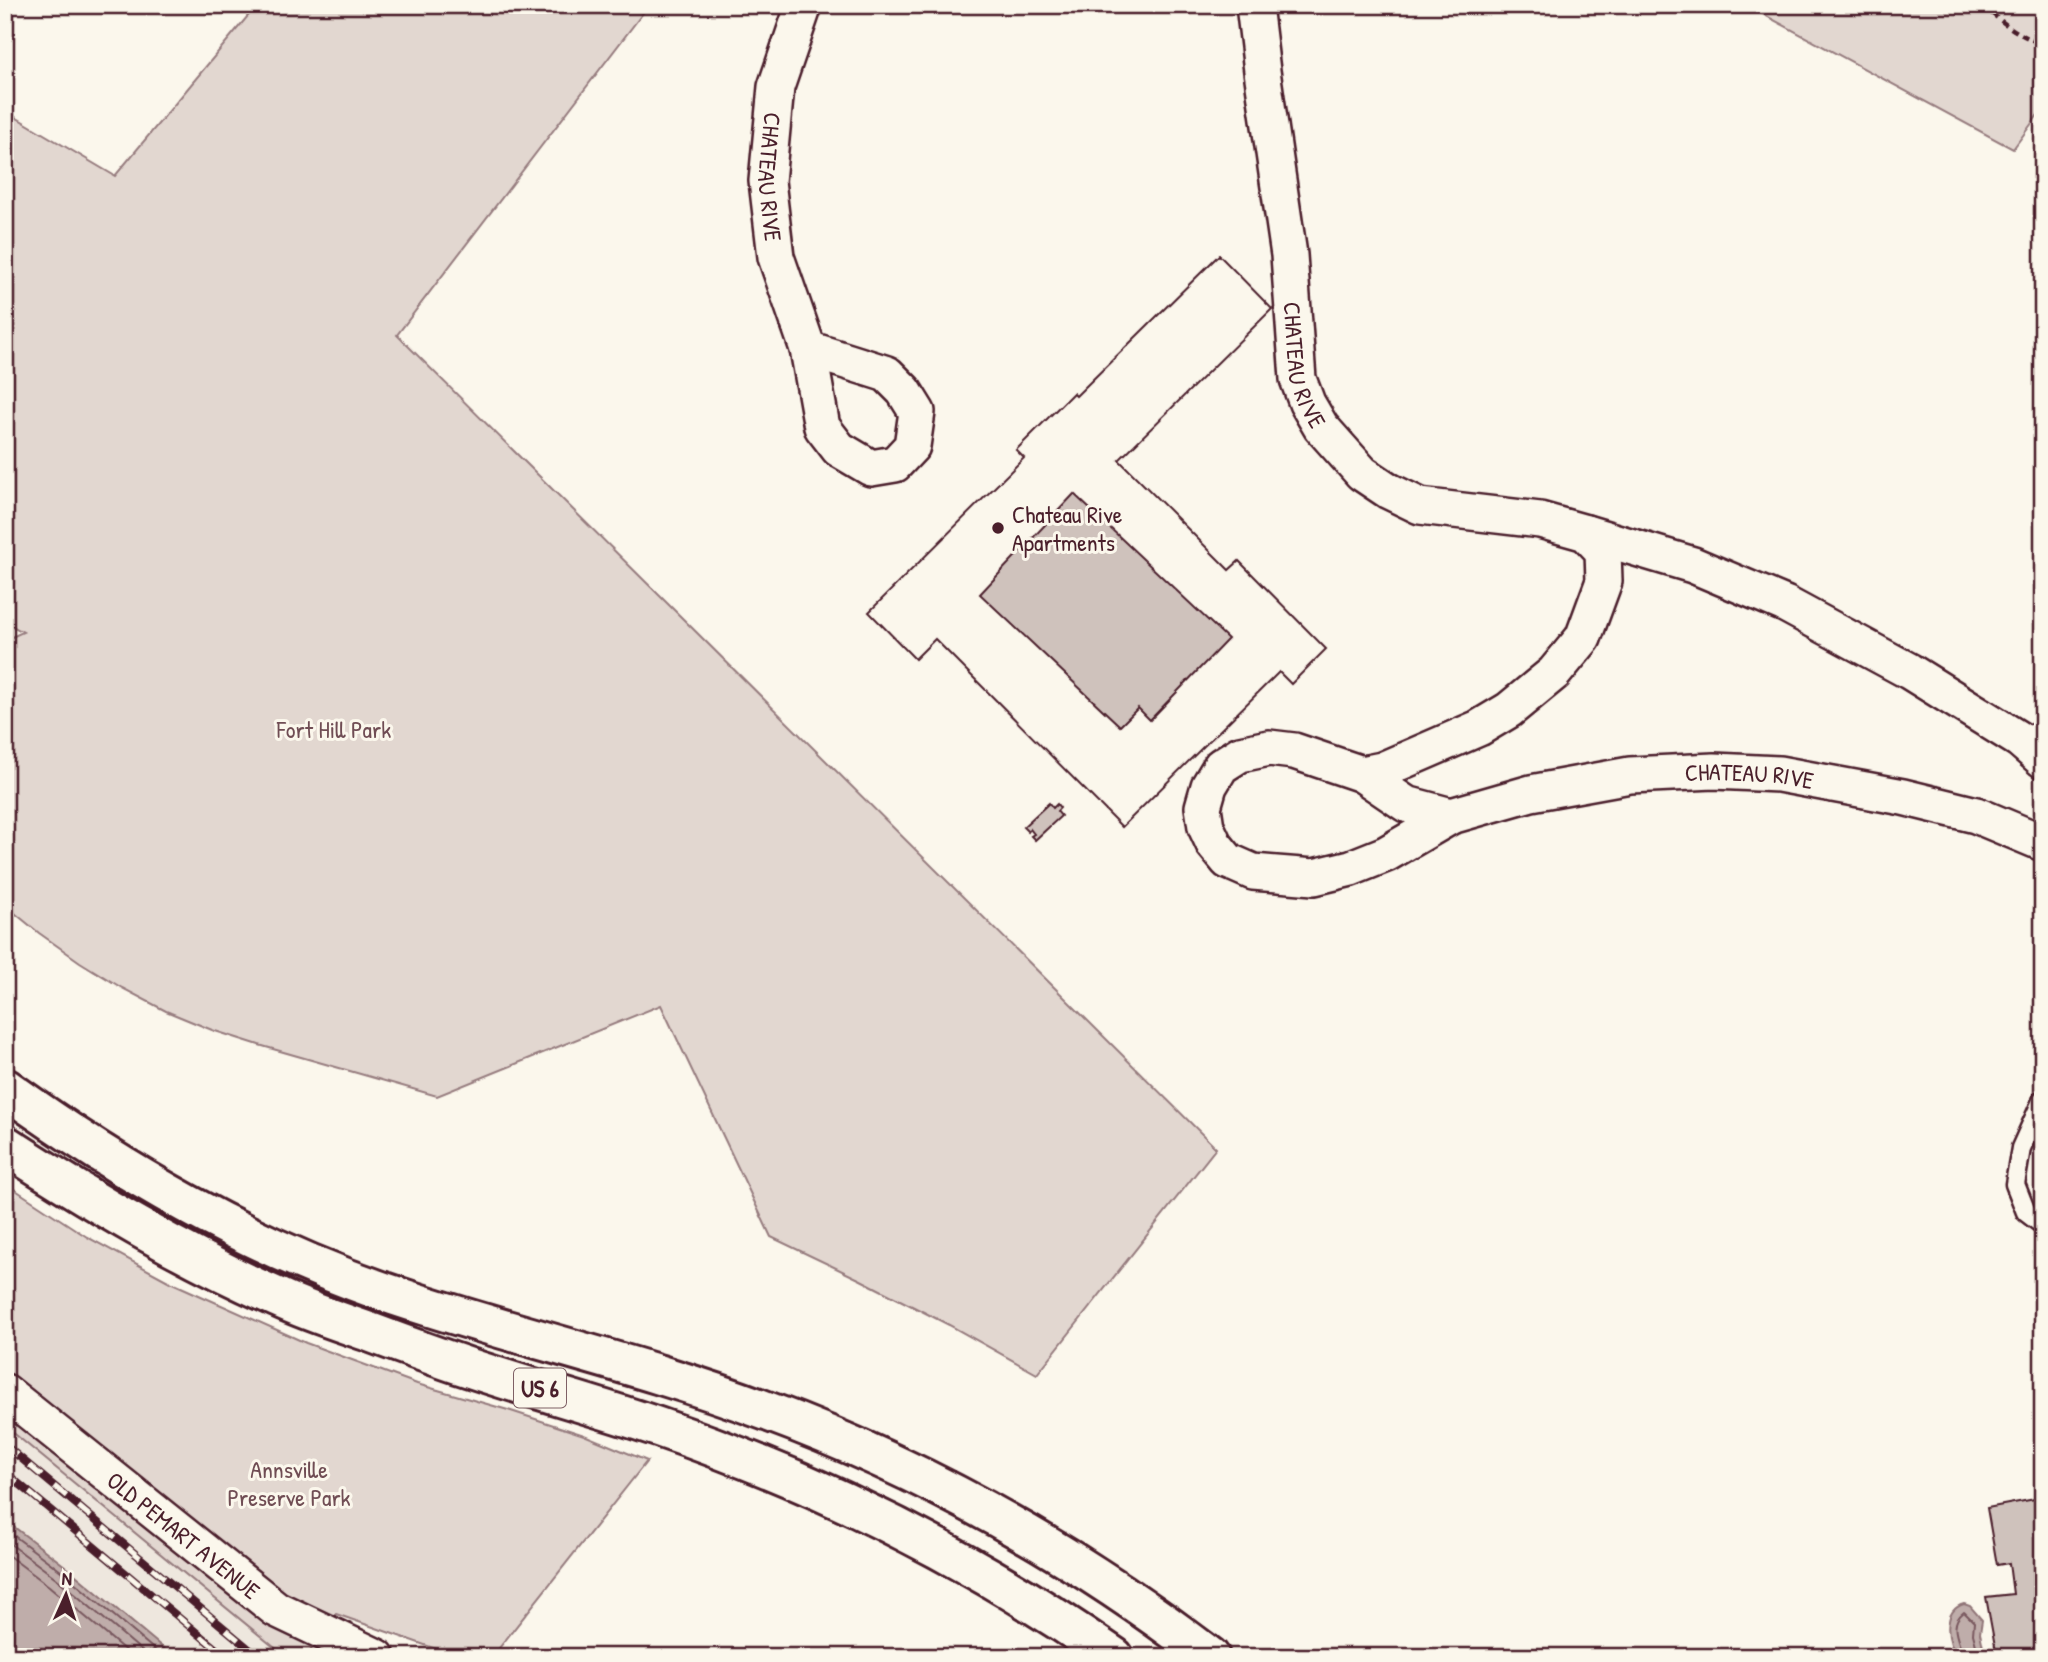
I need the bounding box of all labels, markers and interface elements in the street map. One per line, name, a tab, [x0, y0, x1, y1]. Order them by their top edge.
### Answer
street label: CHATEAU RIVE	[751, 111, 790, 243]
street label: CHATEAU RIVE	[1276, 301, 1334, 434]
place label: Chateau Rive Apartments	[1012, 498, 1123, 558]
marker: Chateau Rive Apartments	[990, 520, 1006, 536]
park label: Fort Hill Park	[276, 713, 391, 745]
street label: CHATEAU RIVE	[1684, 755, 1817, 796]
road number: US 6	[514, 1368, 566, 1408]
park label: Annsville Preserve Park	[227, 1453, 351, 1513]
street label: OLD PEMART AVENUE	[101, 1464, 267, 1606]
north arrow	[32, 1560, 102, 1630]
text: N	[61, 1565, 73, 1591]

